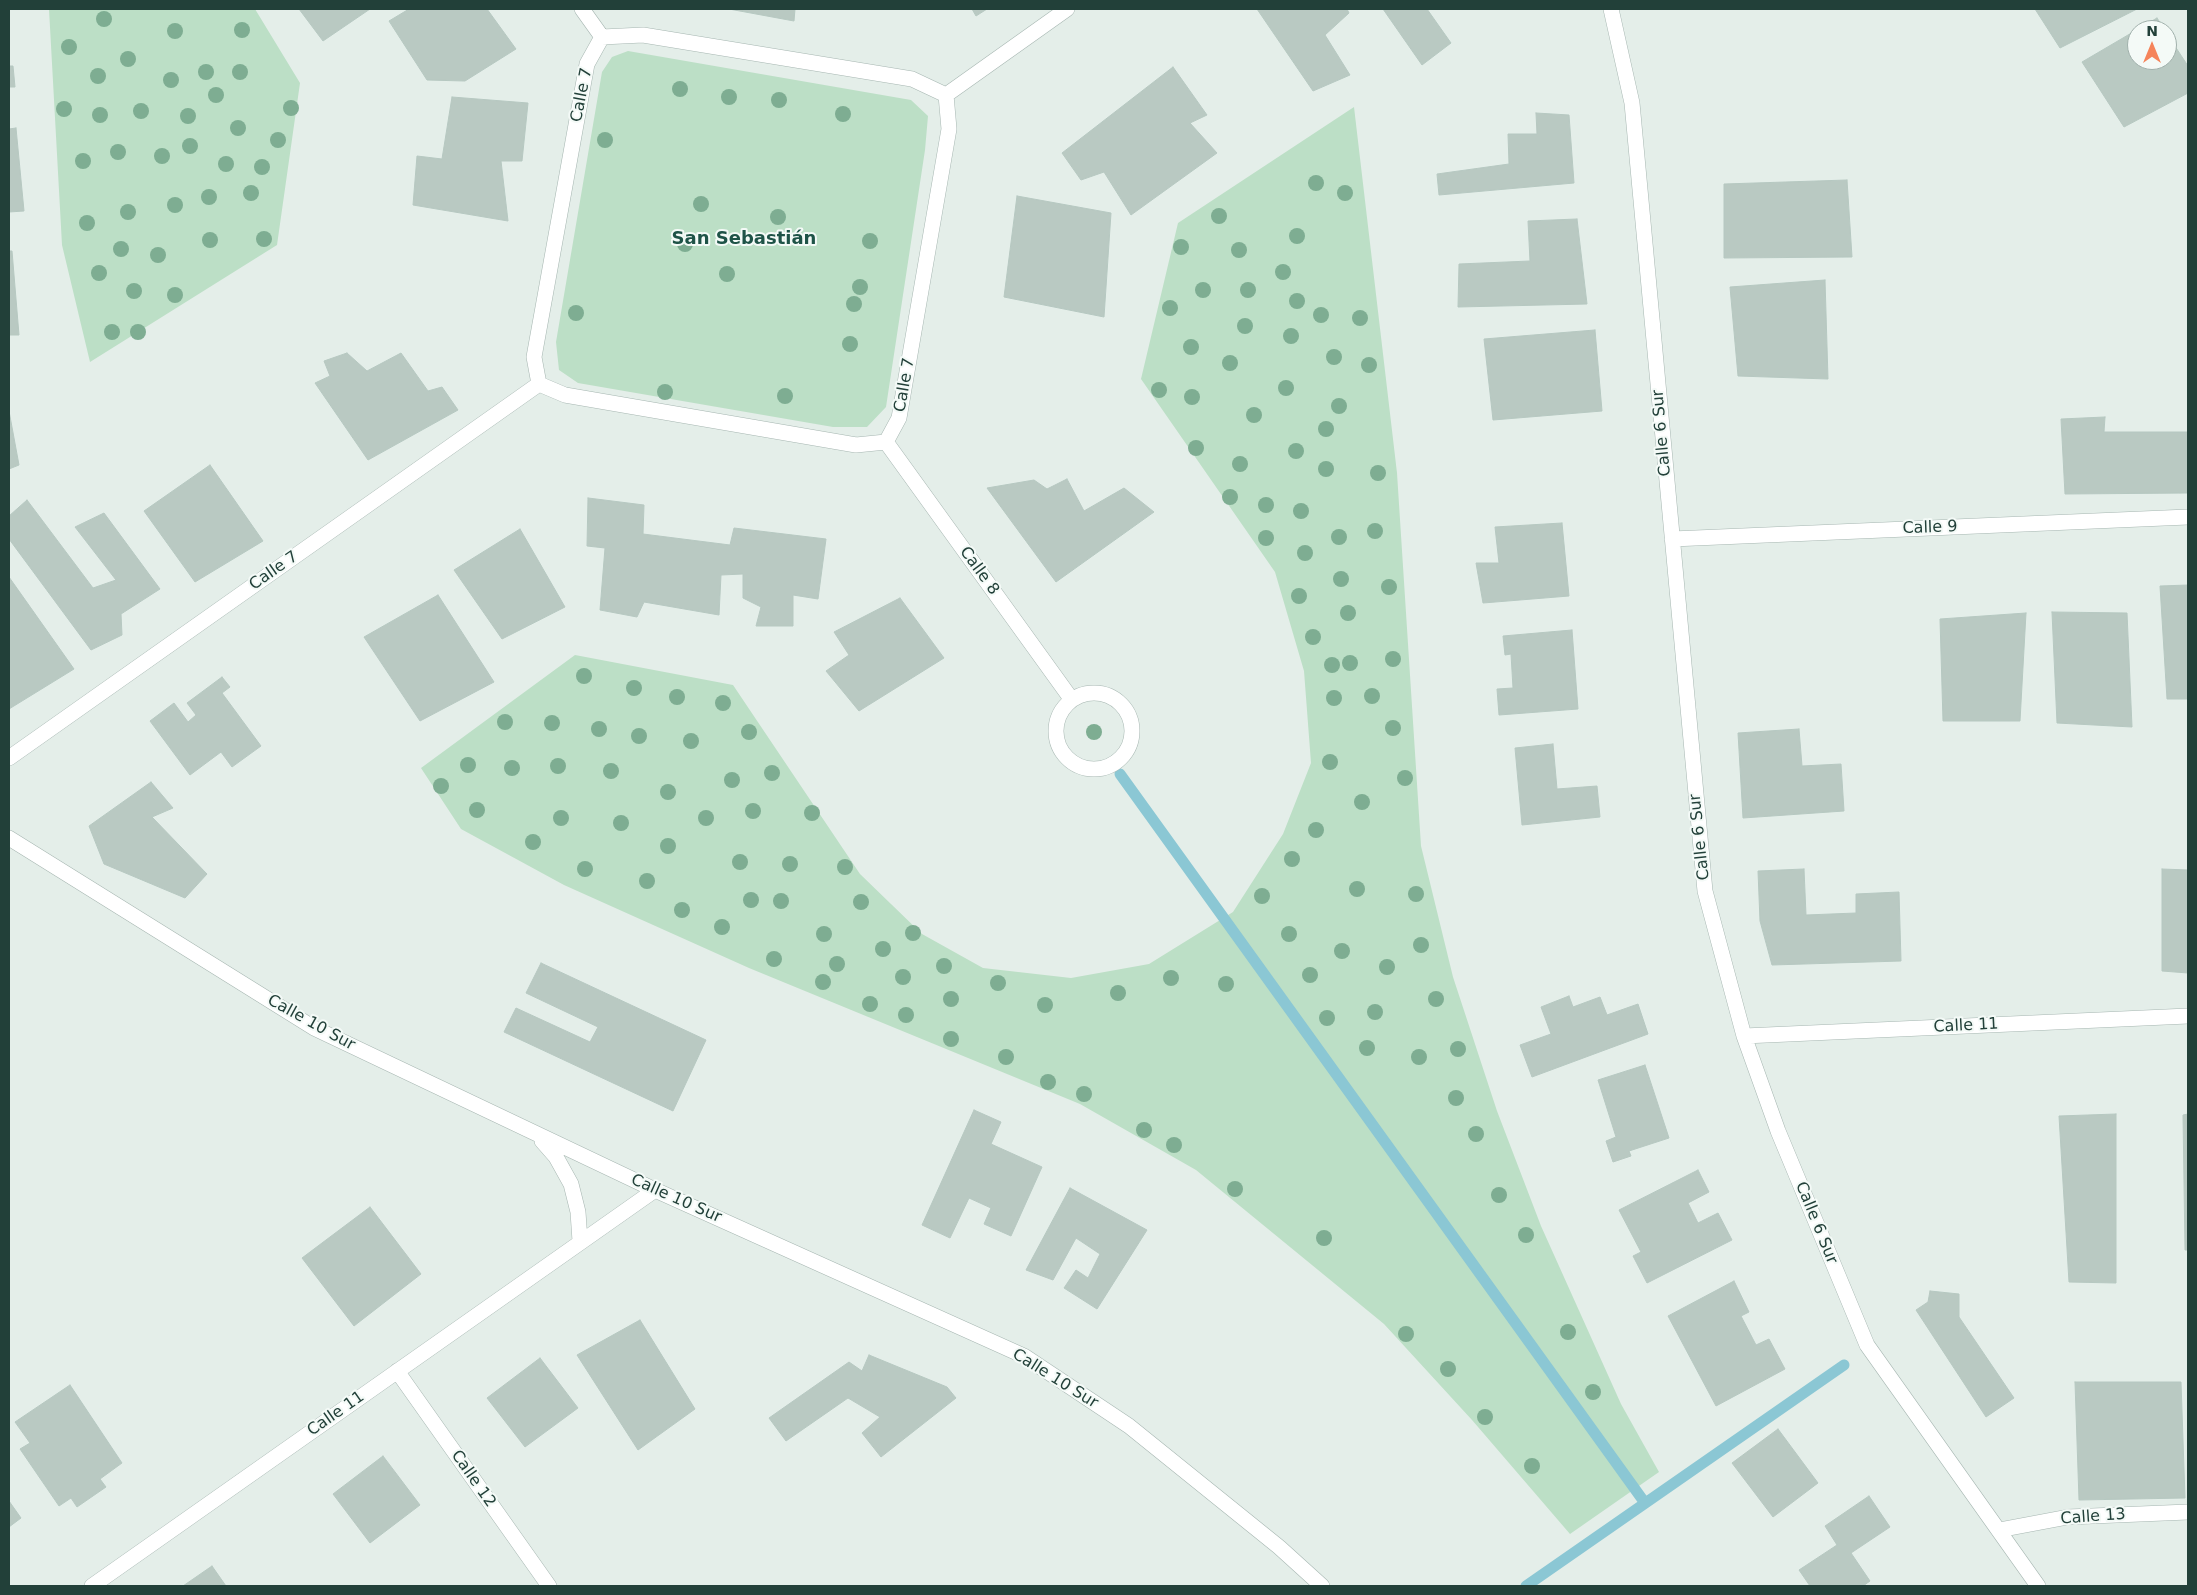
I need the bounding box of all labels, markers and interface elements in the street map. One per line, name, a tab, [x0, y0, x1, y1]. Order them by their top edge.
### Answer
north arrow	[2127, 20, 2177, 70]
text: N	[2146, 23, 2158, 39]
street label: Calle 7	[567, 66, 597, 124]
district label: San Sebastián	[672, 228, 816, 250]
street label: Calle 7	[891, 356, 919, 414]
street label: Calle 6 Sur	[1649, 389, 1675, 477]
street label: Calle 9	[1902, 517, 1958, 539]
street label: Calle 8	[955, 543, 1003, 599]
street label: Calle 7	[246, 547, 302, 595]
street label: Calle 6 Sur	[1686, 793, 1714, 881]
street label: Calle 10 Sur	[264, 991, 358, 1055]
street label: Calle 11	[1933, 1015, 1999, 1037]
street label: Calle 10 Sur	[628, 1170, 724, 1228]
street label: Calle 6 Sur	[1791, 1179, 1841, 1267]
street label: Calle 10 Sur	[1009, 1345, 1101, 1413]
street label: Calle 11	[304, 1387, 368, 1441]
street label: Calle 12	[446, 1447, 500, 1511]
street label: Calle 13	[2060, 1505, 2126, 1529]

